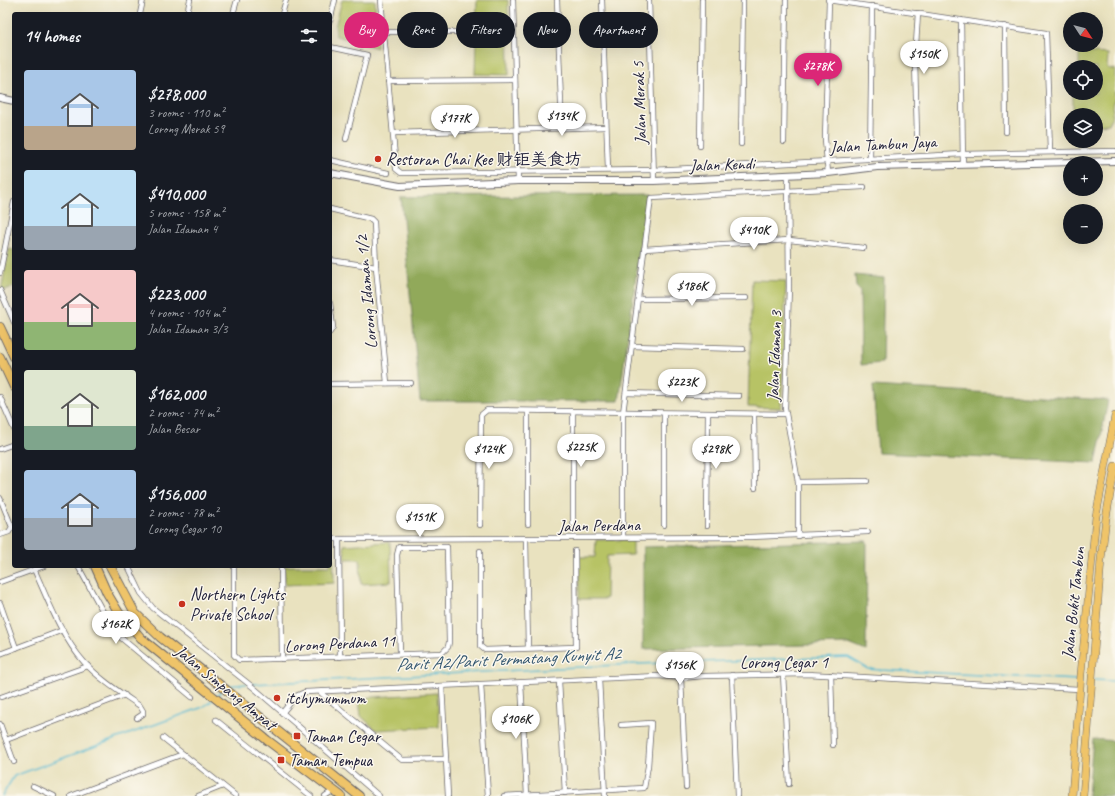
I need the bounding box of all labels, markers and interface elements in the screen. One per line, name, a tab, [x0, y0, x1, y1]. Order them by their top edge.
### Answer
chip: Buy	[344, 12, 389, 48]
chip: Rent	[397, 12, 448, 48]
chip: Filters	[456, 12, 515, 48]
chip: New	[523, 12, 571, 48]
chip: Apartment	[579, 12, 658, 48]
north arrow	[1063, 12, 1103, 52]
map controls	[1063, 12, 1103, 244]
icon: filters	[298, 25, 320, 47]
text: 14 homes	[24, 26, 80, 47]
pin: $150K	[896, 41, 952, 75]
text: $150K	[909, 46, 939, 62]
pin: $278K	[790, 53, 846, 87]
text: $278K	[803, 58, 833, 74]
street label: Jalan Merak 5	[628, 60, 651, 146]
button: locate	[1063, 60, 1103, 100]
text: $278,000	[148, 84, 205, 105]
icon: home	[56, 86, 104, 134]
pin: $134K	[534, 103, 590, 137]
text: 3 rooms · 110 m²	[148, 105, 224, 121]
pin: $177K	[427, 105, 483, 139]
text: $134K	[547, 108, 577, 124]
button: layers	[1063, 108, 1103, 148]
text: $177K	[440, 110, 470, 126]
text: Lorong Merak 59	[148, 121, 224, 137]
street label: Jalan Tambun Jaya	[828, 131, 939, 158]
place label: Restoran Chai Kee 财钜美食坊	[386, 149, 581, 170]
street label: Jalan Kendi	[688, 153, 757, 176]
marker: Restoran Chai Kee 财钜美食坊	[373, 154, 383, 164]
button: +	[1063, 156, 1103, 196]
text: $410,000	[148, 184, 205, 205]
icon: home	[56, 186, 104, 234]
button: −	[1063, 204, 1103, 244]
text: 5 rooms · 158 m²	[148, 205, 224, 221]
pin: $410K	[726, 217, 782, 251]
text: Jalan Idaman 4	[148, 221, 217, 237]
text: $410K	[739, 222, 769, 238]
street label: Lorong Idaman 1/2	[351, 233, 382, 350]
pin: $186K	[664, 273, 720, 307]
text: $186K	[677, 278, 707, 294]
text: $223,000	[148, 284, 205, 305]
icon: home	[56, 286, 104, 334]
text: 4 rooms · 104 m²	[148, 305, 224, 321]
street label: Jalan Idaman 3	[762, 309, 787, 403]
text: Jalan Idaman 3/3	[148, 321, 228, 337]
pin: $223K	[654, 369, 710, 403]
text: $223K	[667, 374, 697, 390]
text: $162,000	[148, 384, 205, 405]
icon: home	[56, 386, 104, 434]
text: 2 rooms · 74 m²	[148, 405, 218, 421]
text: Jalan Besar	[148, 421, 200, 437]
pin: $225K	[553, 434, 609, 468]
pin: $124K	[461, 436, 517, 470]
pin: $298K	[688, 436, 744, 470]
text: $225K	[566, 439, 596, 455]
text: $124K	[474, 441, 504, 457]
text: $298K	[701, 441, 731, 457]
text: $156,000	[148, 484, 205, 505]
icon: home	[56, 486, 104, 534]
pin: $151K	[392, 504, 448, 538]
text: 2 rooms · 78 m²	[148, 505, 218, 521]
text: $151K	[405, 509, 435, 525]
street label: Jalan Perdana	[557, 514, 641, 537]
text: Lorong Cegar 10	[148, 521, 221, 537]
street label: Jalan Bukit Tambun	[1057, 545, 1090, 661]
place label: Northern Lights Private School	[190, 584, 287, 625]
marker: Northern Lights Private School	[177, 599, 187, 609]
pin: $162K	[88, 611, 144, 645]
text: $162K	[101, 616, 131, 632]
street label: Lorong Perdana 11	[284, 630, 397, 657]
street label: Jalan Simpang Ampat	[170, 640, 282, 736]
water label: Parit A2/Parit Permatang Kunyit A2	[395, 642, 624, 676]
pin: $156K	[652, 652, 708, 686]
street label: Lorong Cegar 1	[740, 652, 829, 673]
text: $156K	[665, 657, 695, 673]
place label: itchymummum	[285, 688, 367, 709]
marker: itchymummum	[272, 693, 282, 703]
pin: $106K	[488, 706, 544, 740]
text: $106K	[501, 711, 531, 727]
place label: Taman Cegar	[305, 726, 382, 747]
marker: Taman Cegar	[292, 731, 302, 741]
place label: Taman Tempua	[289, 750, 373, 771]
marker: Taman Tempua	[276, 755, 286, 765]

